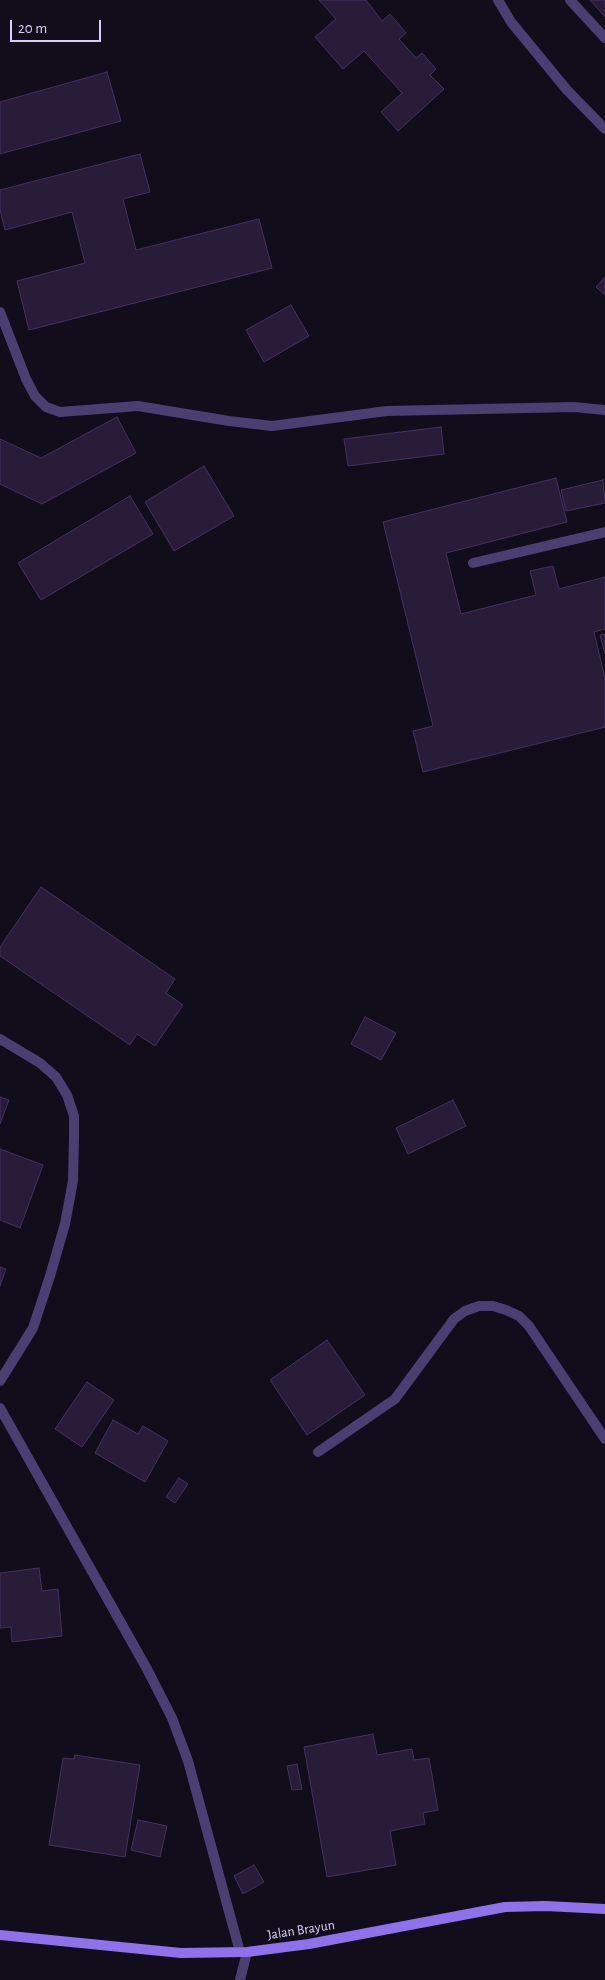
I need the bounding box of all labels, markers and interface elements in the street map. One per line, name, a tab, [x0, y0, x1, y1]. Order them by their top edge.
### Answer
scale bar	[12, 10, 104, 42]
text: 20 m	[18, 21, 47, 36]
street label: Jalan Brayun	[266, 1916, 336, 1944]

